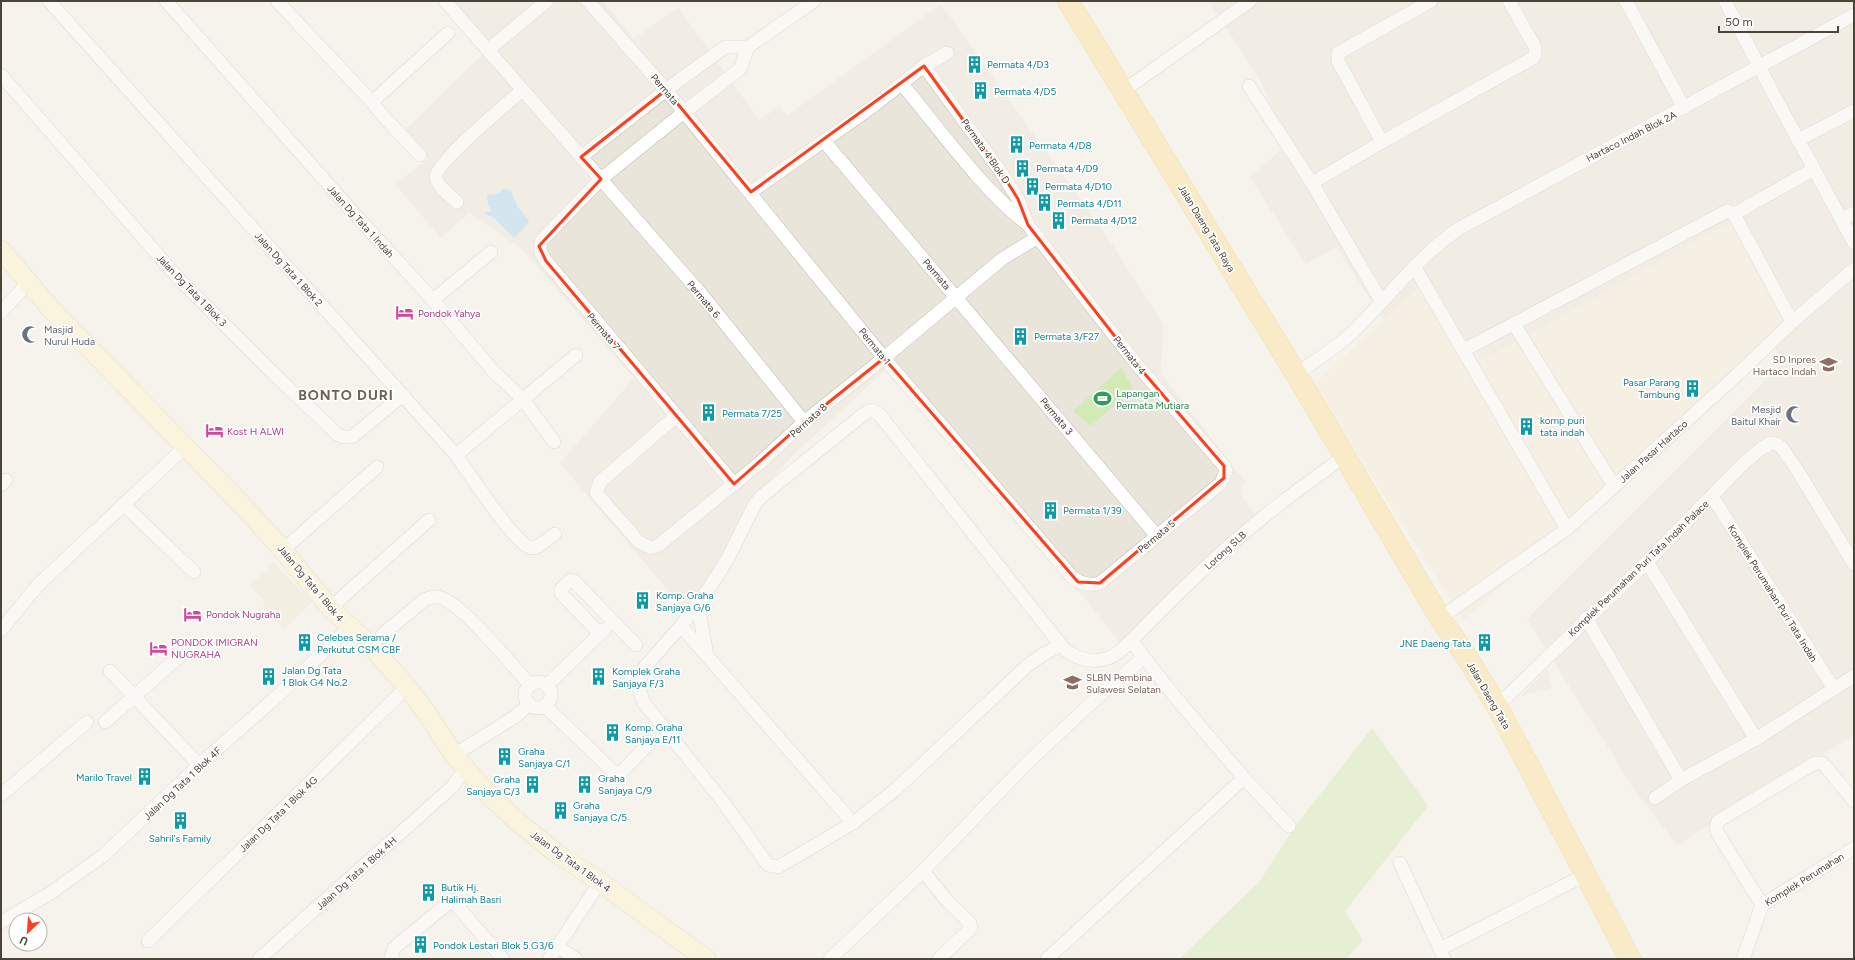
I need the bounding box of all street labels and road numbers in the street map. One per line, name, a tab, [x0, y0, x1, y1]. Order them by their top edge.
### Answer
street label: Permata	[648, 71, 681, 108]
street label: Hartaco Indah Blok 2A	[1584, 108, 1679, 165]
street label: Permata 4 Blok D	[958, 116, 1013, 186]
street label: Jalan Dg Tata 1 Indah	[324, 182, 397, 261]
street label: Jalan Daeng Tata Raya	[1175, 182, 1238, 274]
street label: Jalan Dg Tata 1 Blok 2	[252, 229, 326, 309]
street label: Jalan Dg Tata 1 Blok 3	[154, 251, 230, 329]
street label: Permata	[920, 256, 953, 293]
street label: Permata 6	[684, 278, 723, 321]
street label: Permata 7	[584, 310, 623, 353]
street label: Permata 1	[856, 325, 893, 367]
street label: Permata 4	[1110, 333, 1149, 377]
street label: Permata 3	[1037, 395, 1076, 438]
street label: Permata 8	[787, 401, 830, 440]
street label: Jalan Pasar Hartaco	[1616, 417, 1691, 486]
street label: Komplek Perumahan Puri Tata Indah Palace	[1565, 497, 1712, 639]
street label: Permata 5	[1135, 517, 1178, 556]
street label: Komplek Perumahan Puri Tata Indah	[1725, 522, 1821, 665]
street label: Lorong SLB	[1202, 528, 1249, 572]
street label: Jalan Dg Tata 1 Blok 4	[275, 542, 347, 624]
street label: Jalan Daeng Tata	[1464, 659, 1513, 731]
street label: Jalan Dg Tata 1 Blok 4F	[141, 744, 224, 823]
street label: Jalan Dg Tata 1 Blok 4G	[236, 773, 321, 855]
street label: Jalan Dg Tata 1 Blok 4	[528, 828, 614, 895]
street label: Jalan Dg Tata 1 Blok 4H	[313, 834, 399, 913]
street label: Komplek Perumahan	[1762, 850, 1847, 909]

